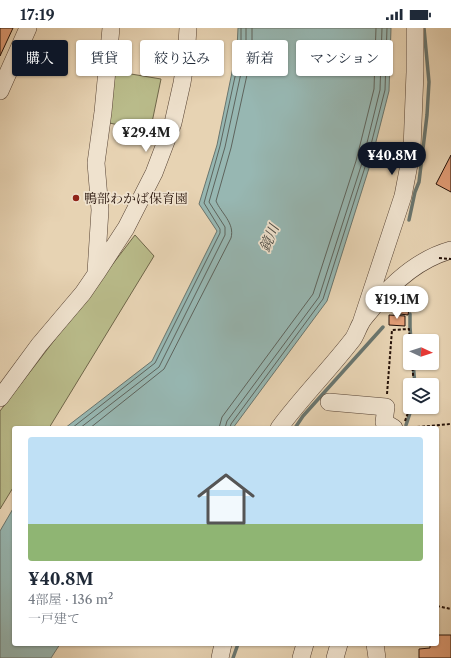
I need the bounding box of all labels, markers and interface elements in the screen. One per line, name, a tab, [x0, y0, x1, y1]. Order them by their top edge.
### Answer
text: 17:19	[20, 5, 55, 24]
chip: 購入	[12, 40, 68, 76]
chip: 賃貸	[76, 40, 132, 76]
chip: 絞り込み	[140, 40, 224, 76]
chip: 新着	[232, 40, 288, 76]
chip: マンション	[296, 40, 393, 76]
pin: ¥29.4M	[113, 119, 179, 153]
text: ¥29.4M	[122, 124, 170, 140]
pin: ¥40.8M	[359, 142, 425, 176]
text: ¥40.8M	[367, 147, 417, 163]
place label: 鴨部わかば保育園	[84, 190, 188, 206]
marker: 鴨部わかば保育園	[71, 193, 81, 203]
water label: 鏡川	[255, 220, 284, 254]
pin: ¥19.1M	[364, 286, 430, 320]
text: ¥19.1M	[374, 291, 420, 307]
north arrow	[403, 334, 439, 370]
map controls	[403, 334, 439, 414]
button: layers	[403, 378, 439, 414]
icon: home	[190, 463, 262, 535]
text: ¥40.8M	[28, 569, 94, 589]
text: 4部屋 · 136 m²	[28, 591, 113, 607]
text: 一戸建て	[28, 610, 80, 626]

